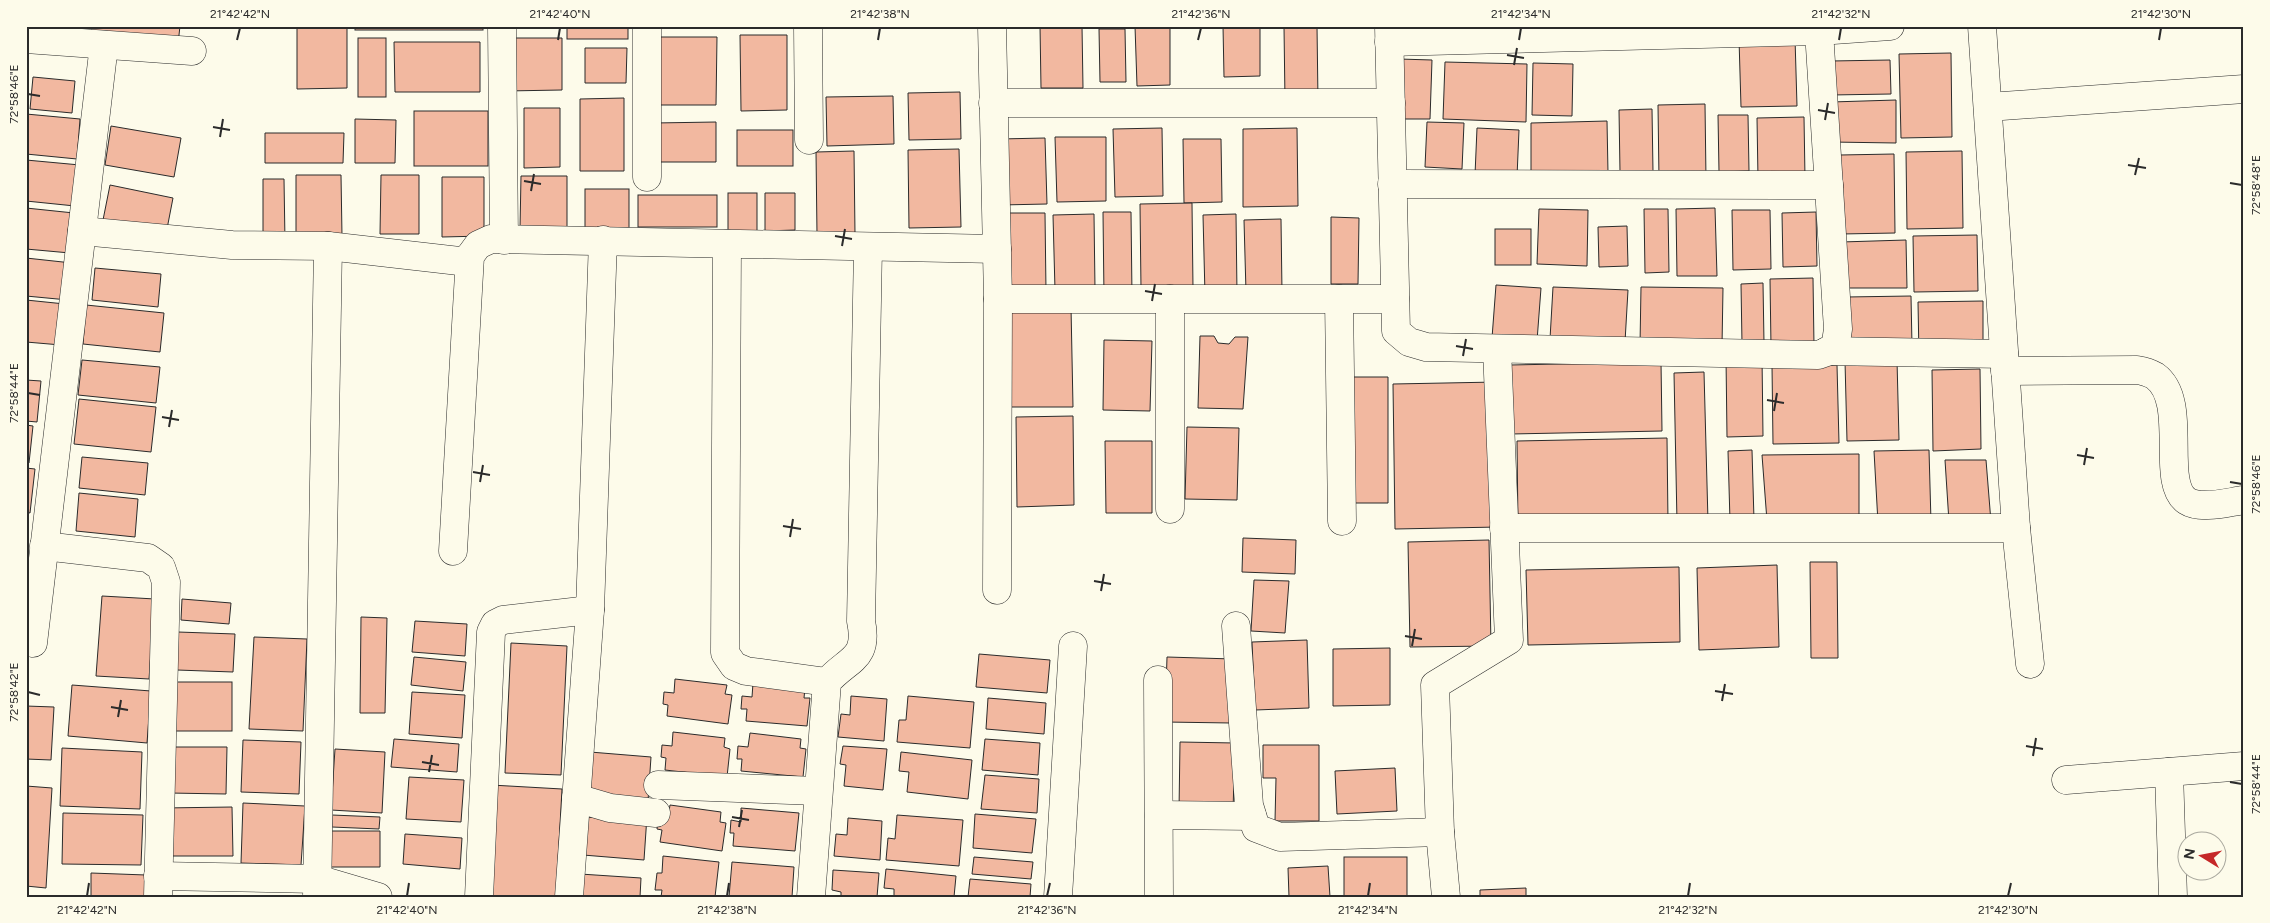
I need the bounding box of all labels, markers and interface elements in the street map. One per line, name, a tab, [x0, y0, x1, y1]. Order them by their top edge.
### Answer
text: 21°42'42"N	[210, 7, 270, 21]
text: 21°42'40"N	[530, 7, 590, 21]
text: 21°42'38"N	[850, 7, 910, 21]
text: 21°42'36"N	[1171, 7, 1231, 21]
text: 21°42'34"N	[1491, 7, 1551, 21]
text: 21°42'32"N	[1811, 7, 1871, 21]
text: 21°42'30"N	[2131, 7, 2191, 21]
text: 72°58'46"E	[7, 64, 21, 124]
text: 72°58'48"E	[2249, 155, 2263, 215]
text: 72°58'44"E	[7, 363, 21, 423]
text: 72°58'46"E	[2249, 454, 2263, 514]
text: 72°58'42"E	[7, 662, 21, 722]
text: 72°58'44"E	[2249, 754, 2263, 814]
north arrow	[2178, 830, 2228, 880]
text: N	[2180, 847, 2199, 861]
text: 21°42'42"N	[57, 903, 117, 917]
text: 21°42'40"N	[377, 903, 437, 917]
text: 21°42'38"N	[697, 903, 757, 917]
text: 21°42'36"N	[1017, 903, 1077, 917]
text: 21°42'34"N	[1338, 903, 1398, 917]
text: 21°42'32"N	[1658, 903, 1718, 917]
text: 21°42'30"N	[1978, 903, 2038, 917]

